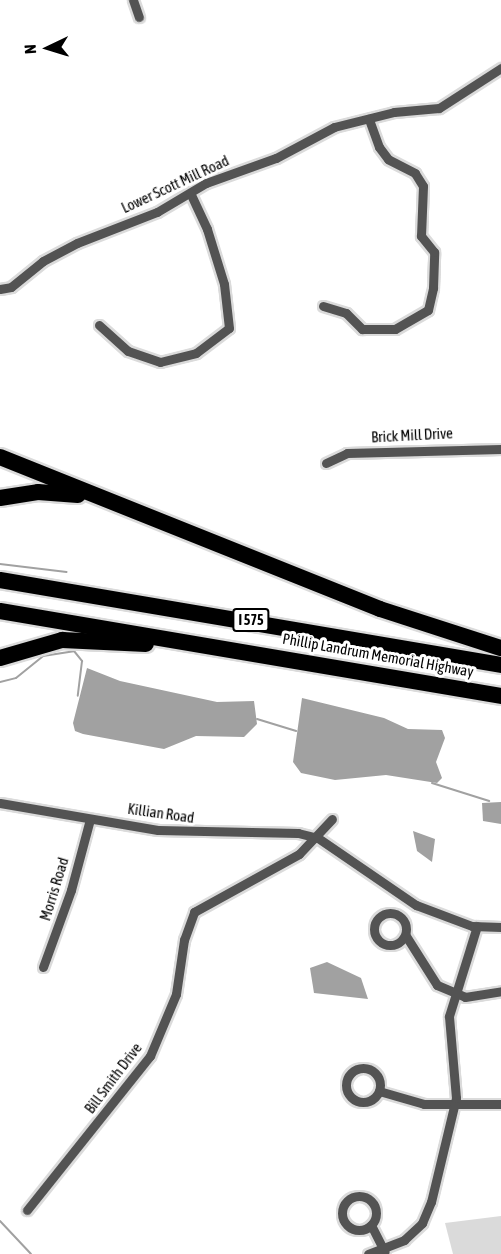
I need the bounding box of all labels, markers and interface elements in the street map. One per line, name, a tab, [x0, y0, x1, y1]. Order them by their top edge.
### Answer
north arrow	[18, 18, 78, 78]
text: N	[21, 44, 39, 55]
street label: Lower Scott Mill Road	[118, 151, 232, 217]
street label: Brick Mill Drive	[371, 424, 453, 446]
road number: I 575	[232, 609, 270, 631]
street label: Phillip Landrum Memorial Highway	[281, 629, 475, 681]
street label: Killian Road	[127, 799, 195, 827]
street label: Morris Road	[36, 855, 72, 923]
street label: Bill Smith Drive	[81, 1039, 145, 1117]

